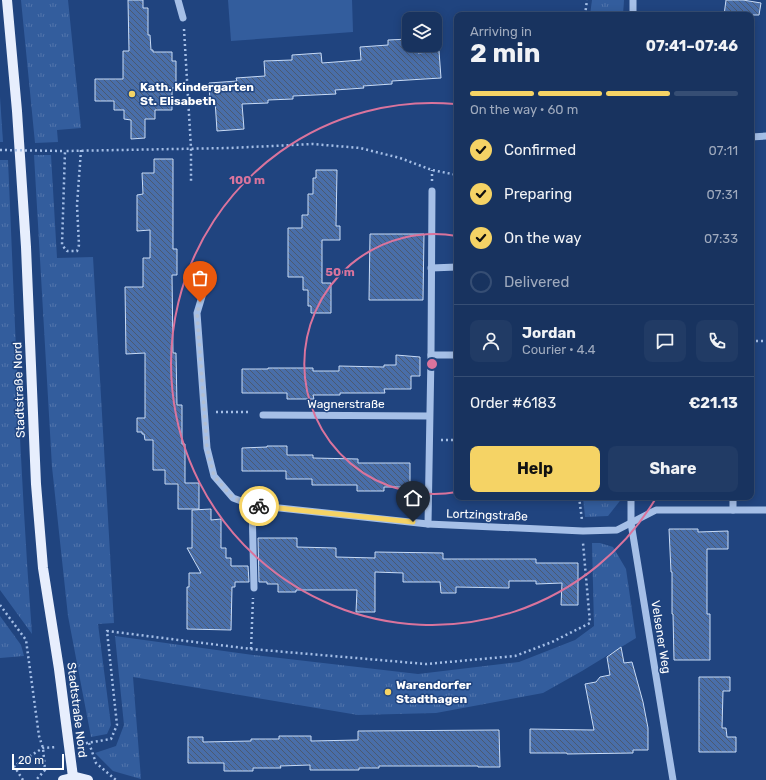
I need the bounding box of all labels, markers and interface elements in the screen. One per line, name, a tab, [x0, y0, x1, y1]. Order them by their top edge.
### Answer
map controls	[402, 12, 442, 52]
button: layers	[402, 12, 442, 52]
text: Arriving in	[470, 24, 532, 39]
text: 07:41–07:46	[646, 37, 738, 55]
text: 2 min	[470, 38, 540, 69]
place label: Kath. Kindergarten St. Elisabeth	[140, 80, 254, 108]
marker: Kath. Kindergarten St. Elisabeth	[127, 89, 137, 99]
text: On the way · 60 m	[470, 102, 578, 117]
icon: check	[470, 139, 492, 161]
text: Confirmed	[504, 141, 576, 159]
text: 07:11	[709, 143, 738, 158]
text: 100 m	[229, 173, 265, 187]
icon: check	[470, 183, 492, 205]
text: Preparing	[504, 185, 572, 203]
text: 07:31	[707, 187, 738, 202]
icon: check	[470, 227, 492, 249]
text: On the way	[504, 229, 582, 247]
text: 07:33	[704, 231, 738, 246]
pin	[183, 261, 217, 302]
text: 50 m	[325, 265, 355, 279]
icon: bag	[189, 267, 211, 289]
text: Delivered	[504, 273, 569, 291]
button: person	[470, 320, 512, 362]
button: chat	[644, 320, 686, 362]
button: phone	[696, 320, 738, 362]
text: Jordan	[522, 324, 576, 342]
street label: Stadtstraße Nord	[10, 342, 28, 438]
text: Courier · 4.4	[522, 342, 596, 357]
centre of rings	[425, 357, 439, 371]
text: Order #6183	[470, 394, 556, 412]
text: €21.13	[688, 394, 738, 412]
street label: Wagnerstraße	[307, 397, 385, 411]
button: Help	[470, 446, 600, 492]
button: Share	[608, 446, 738, 492]
pin	[396, 481, 430, 522]
courier	[239, 486, 279, 526]
icon: home	[402, 487, 424, 509]
icon: bike	[248, 495, 270, 517]
street label: Lortzingstraße	[446, 507, 528, 523]
street label: Velsener Weg	[648, 599, 674, 675]
street label: Stadtstraße Nord	[64, 661, 90, 759]
place label: Warendorfer Stadthagen	[396, 678, 472, 706]
marker: Warendorfer Stadthagen	[383, 687, 393, 697]
scale bar	[12, 752, 64, 771]
text: 20 m	[18, 754, 44, 767]

